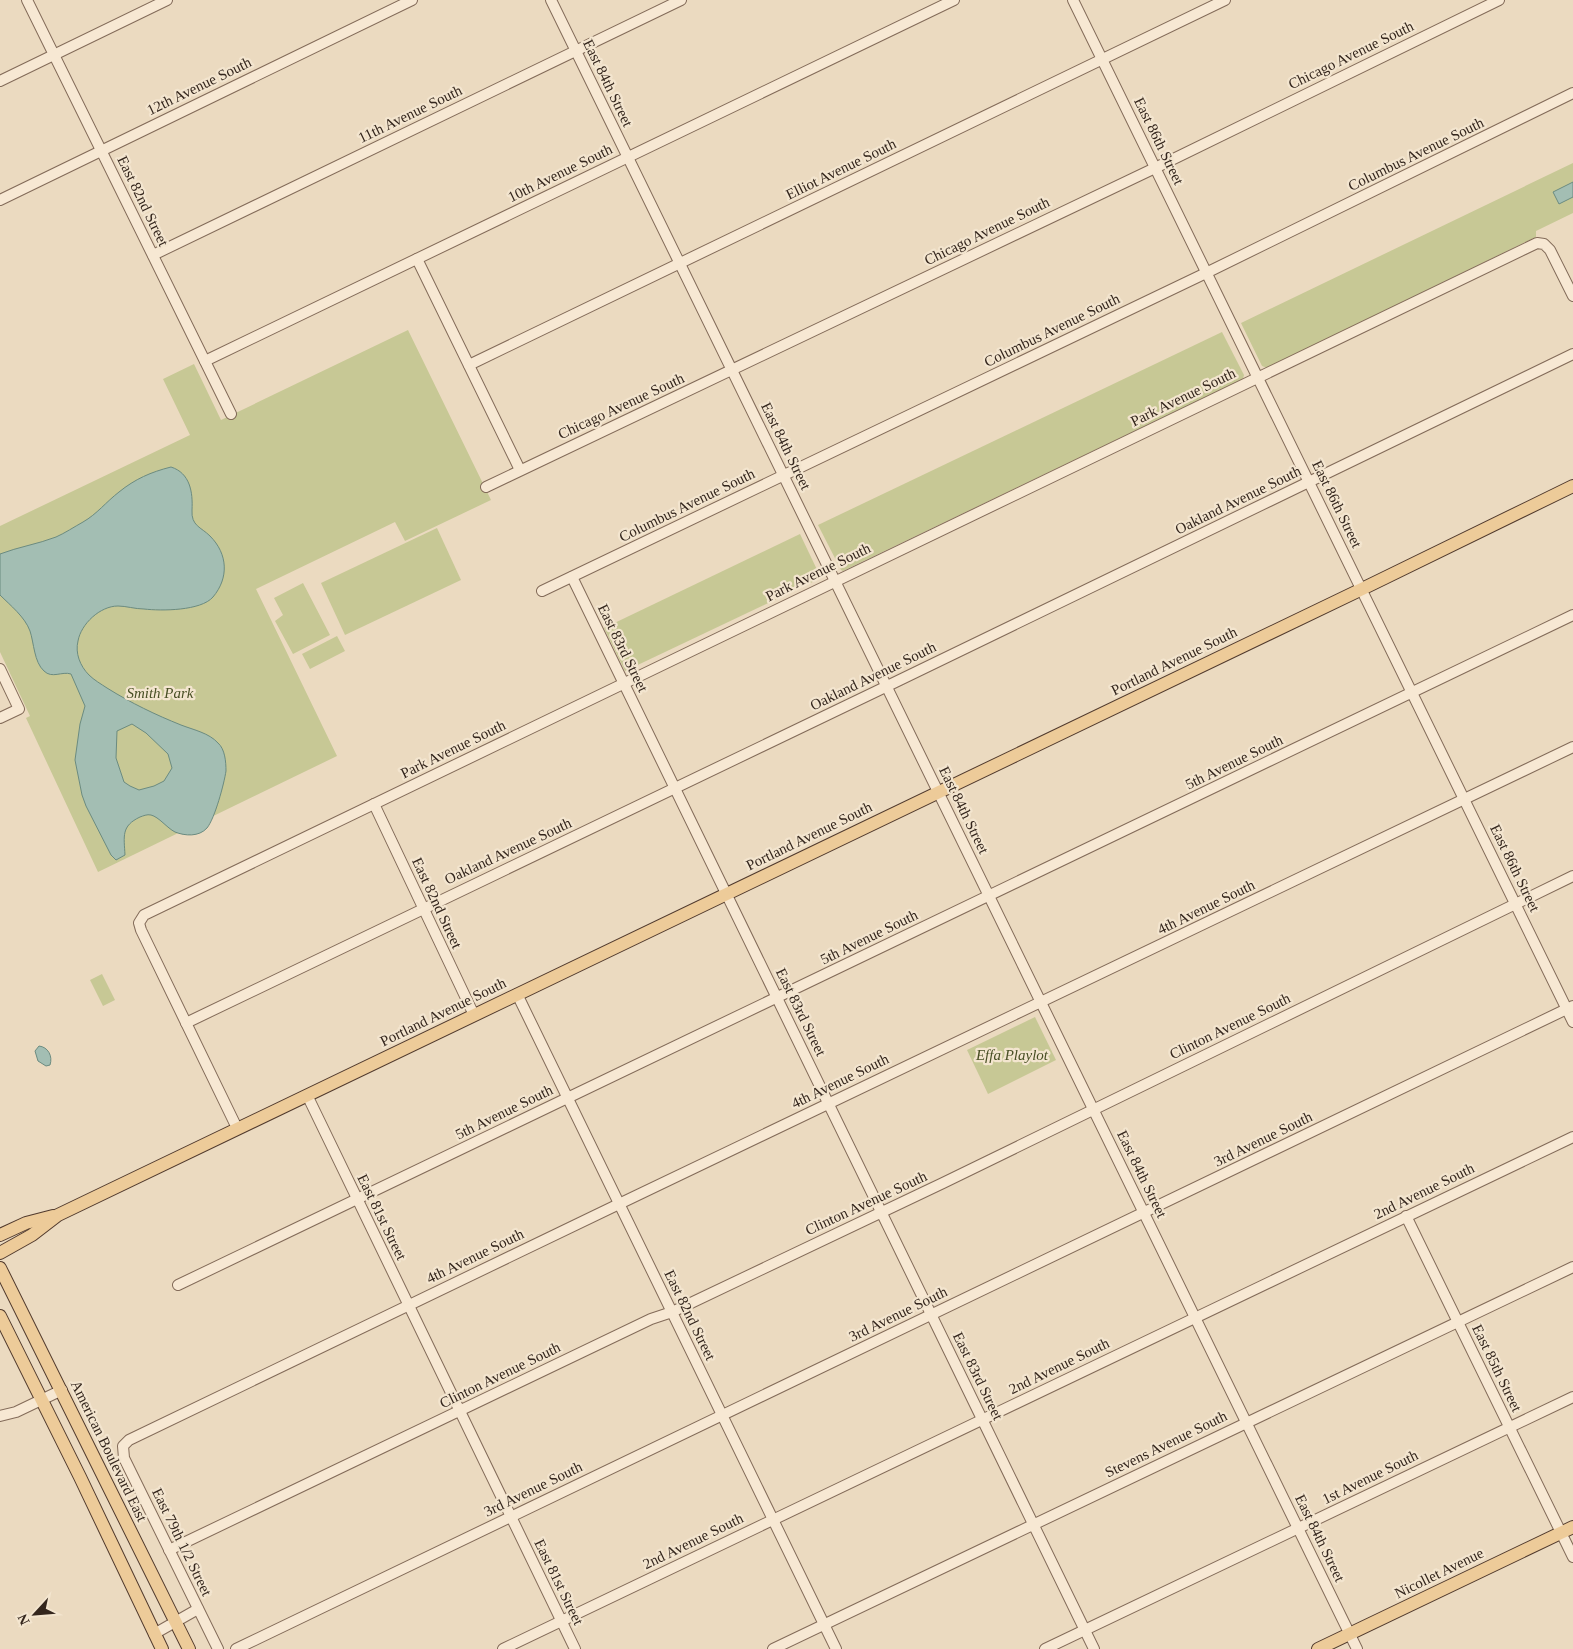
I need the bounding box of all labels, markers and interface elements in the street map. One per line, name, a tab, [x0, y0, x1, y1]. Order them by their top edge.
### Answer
street label: Chicago Avenue South	[1286, 18, 1417, 92]
street label: East 84th Street	[580, 37, 636, 130]
street label: 12th Avenue South	[144, 54, 254, 118]
street label: 11th Avenue South	[356, 82, 465, 146]
street label: East 86th Street	[1131, 95, 1187, 188]
street label: Columbus Avenue South	[1346, 114, 1487, 194]
street label: Elliot Avenue South	[783, 135, 899, 203]
street label: 10th Avenue South	[505, 141, 615, 205]
street label: East 82nd Street	[114, 153, 172, 249]
street label: Chicago Avenue South	[922, 194, 1053, 268]
street label: Columbus Avenue South	[982, 290, 1123, 370]
street label: Park Avenue South	[1128, 364, 1239, 429]
street label: Chicago Avenue South	[555, 370, 687, 442]
street label: East 84th Street	[758, 400, 814, 493]
street label: East 86th Street	[1309, 458, 1365, 551]
street label: Oakland Avenue South	[1172, 462, 1304, 537]
street label: Columbus Avenue South	[617, 465, 758, 545]
street label: Park Avenue South	[763, 539, 874, 604]
street label: East 83rd Street	[595, 601, 652, 695]
street label: Portland Avenue South	[1108, 623, 1240, 698]
street label: Oakland Avenue South	[807, 638, 939, 713]
park label: Smith Park	[126, 685, 194, 701]
street label: Park Avenue South	[398, 716, 509, 781]
street label: 5th Avenue South	[1183, 731, 1286, 793]
street label: East 84th Street	[936, 764, 992, 857]
street label: Portland Avenue South	[743, 798, 875, 873]
street label: Oakland Avenue South	[442, 814, 574, 887]
street label: East 86th Street	[1487, 822, 1543, 915]
street label: East 82nd Street	[409, 855, 465, 952]
street label: 4th Avenue South	[1155, 876, 1258, 938]
street label: 5th Avenue South	[818, 906, 921, 968]
street label: East 83rd Street	[773, 965, 830, 1059]
street label: Portland Avenue South	[377, 974, 509, 1049]
street label: Clinton Avenue South	[1167, 990, 1293, 1062]
park label: Effa Playlot	[975, 1047, 1049, 1063]
street label: 4th Avenue South	[789, 1050, 892, 1112]
street label: 5th Avenue South	[453, 1081, 556, 1143]
street label: 3rd Avenue South	[1211, 1108, 1315, 1170]
street label: East 84th Street	[1114, 1128, 1170, 1221]
street label: 2nd Avenue South	[1371, 1160, 1477, 1222]
street label: Clinton Avenue South	[803, 1168, 930, 1238]
street label: East 81st Street	[354, 1172, 410, 1263]
street label: 4th Avenue South	[424, 1225, 527, 1287]
street label: East 82nd Street	[661, 1267, 719, 1363]
street label: 3rd Avenue South	[846, 1283, 950, 1345]
street label: East 85th Street	[1469, 1322, 1525, 1415]
street label: East 83rd Street	[950, 1329, 1007, 1423]
street label: 2nd Avenue South	[1006, 1335, 1112, 1397]
street label: Clinton Avenue South	[437, 1339, 563, 1411]
street label: American Boulevard East	[68, 1378, 151, 1525]
street label: Stevens Avenue South	[1102, 1407, 1230, 1481]
street label: 1st Avenue South	[1319, 1447, 1421, 1507]
street label: 3rd Avenue South	[481, 1458, 585, 1520]
street label: East 79th 1/2 Street	[149, 1486, 215, 1599]
street label: East 84th Street	[1292, 1492, 1348, 1585]
street label: 2nd Avenue South	[640, 1510, 746, 1572]
street label: East 81st Street	[531, 1537, 587, 1628]
street label: Nicollet Avenue	[1392, 1544, 1486, 1601]
north arrow	[10, 1589, 60, 1639]
text: N	[15, 1612, 33, 1627]

